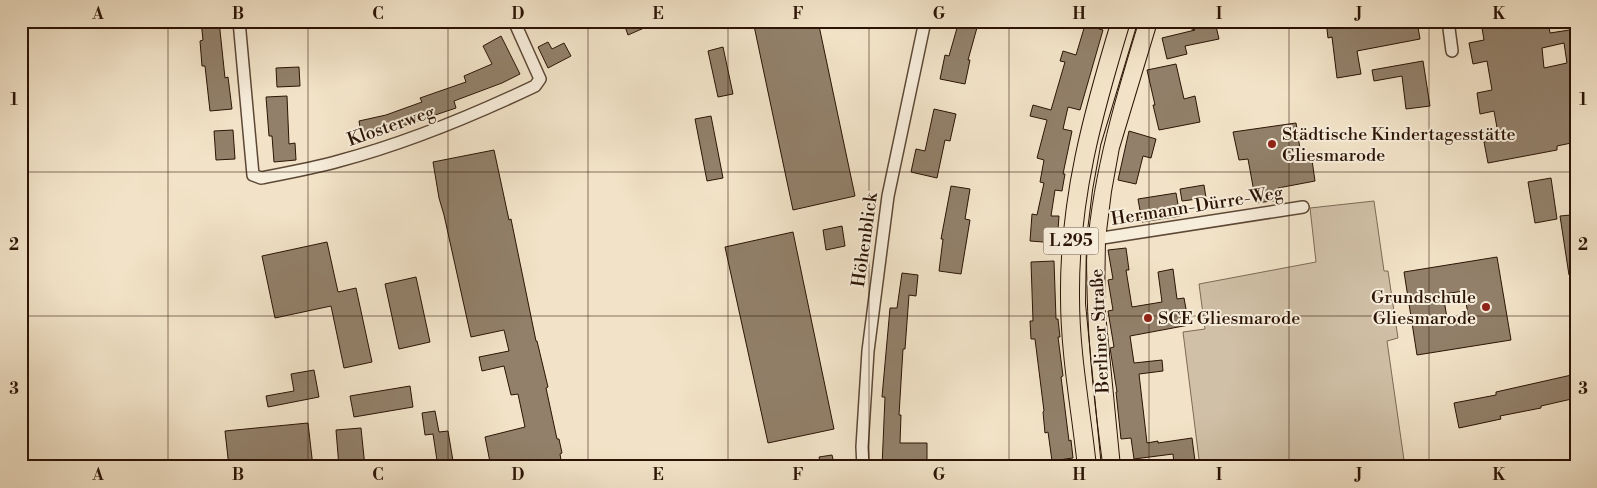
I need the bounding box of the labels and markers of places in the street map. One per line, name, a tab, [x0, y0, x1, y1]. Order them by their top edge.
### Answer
place label: Städtische Kindertagesstätte Gliesmarode	[1282, 123, 1516, 167]
marker: Städtische Kindertagesstätte Gliesmarode	[1266, 138, 1278, 150]
place label: Grundschule Gliesmarode	[1371, 286, 1476, 330]
marker: Grundschule Gliesmarode	[1480, 301, 1492, 313]
place label: SCE Gliesmarode	[1158, 307, 1300, 330]
marker: SCE Gliesmarode	[1142, 312, 1154, 324]

